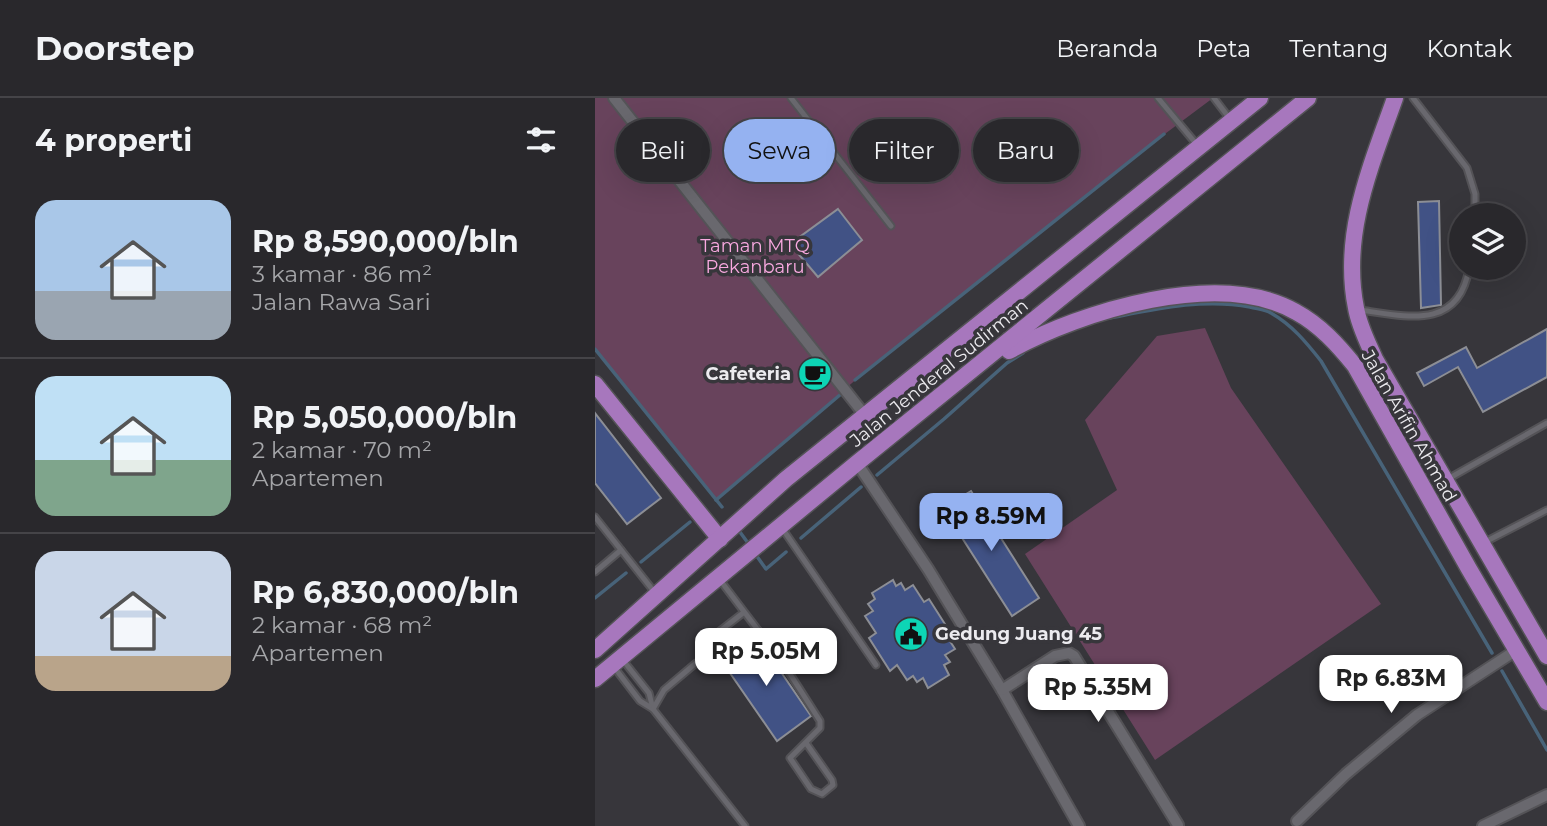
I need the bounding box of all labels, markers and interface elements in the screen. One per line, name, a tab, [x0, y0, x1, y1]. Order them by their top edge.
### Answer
text: Doorstep	[35, 28, 195, 68]
text: Beranda	[1056, 34, 1158, 63]
text: Peta	[1196, 34, 1251, 63]
text: Tentang	[1289, 34, 1388, 63]
text: Kontak	[1426, 34, 1512, 63]
chip: Beli	[616, 119, 710, 182]
chip: Sewa	[724, 119, 835, 182]
chip: Filter	[849, 119, 959, 182]
chip: Baru	[973, 119, 1079, 182]
icon: filters	[522, 121, 560, 159]
text: 4 properti	[35, 122, 192, 159]
map controls	[1449, 203, 1526, 280]
button: layers	[1449, 203, 1526, 280]
text: Rp 8,590,000/bln	[252, 223, 519, 260]
icon: home	[91, 228, 175, 312]
park label: Taman MTQ Pekanbaru	[700, 235, 810, 278]
text: 3 kamar · 86 m²	[252, 260, 432, 288]
text: Jalan Rawa Sari	[252, 288, 431, 316]
street label: Jalan Jenderal Sudirman	[845, 294, 1033, 452]
street label: Jalan Arifin Ahmad	[1356, 345, 1461, 506]
cafe icon: Cafeteria	[796, 355, 834, 393]
place label: Cafeteria	[706, 363, 791, 385]
text: Rp 5,050,000/bln	[252, 399, 517, 436]
icon: home	[91, 404, 175, 488]
text: 2 kamar · 70 m²	[252, 436, 432, 464]
text: Apartemen	[252, 464, 384, 492]
pin: Rp 8.59M	[919, 494, 1063, 553]
text: Rp 8.59M	[935, 502, 1047, 530]
text: Rp 6,830,000/bln	[252, 574, 519, 611]
icon: home	[91, 579, 175, 663]
text: 2 kamar · 68 m²	[252, 611, 432, 639]
public building icon: Gedung Juang 45	[892, 615, 930, 653]
place label: Gedung Juang 45	[935, 623, 1102, 645]
pin: Rp 5.05M	[694, 628, 838, 688]
text: Rp 5.05M	[711, 637, 821, 665]
text: Apartemen	[252, 639, 384, 667]
pin: Rp 6.83M	[1319, 656, 1463, 715]
pin: Rp 5.35M	[1026, 664, 1170, 724]
text: Rp 6.83M	[1335, 664, 1447, 692]
text: Rp 5.35M	[1044, 673, 1152, 701]

